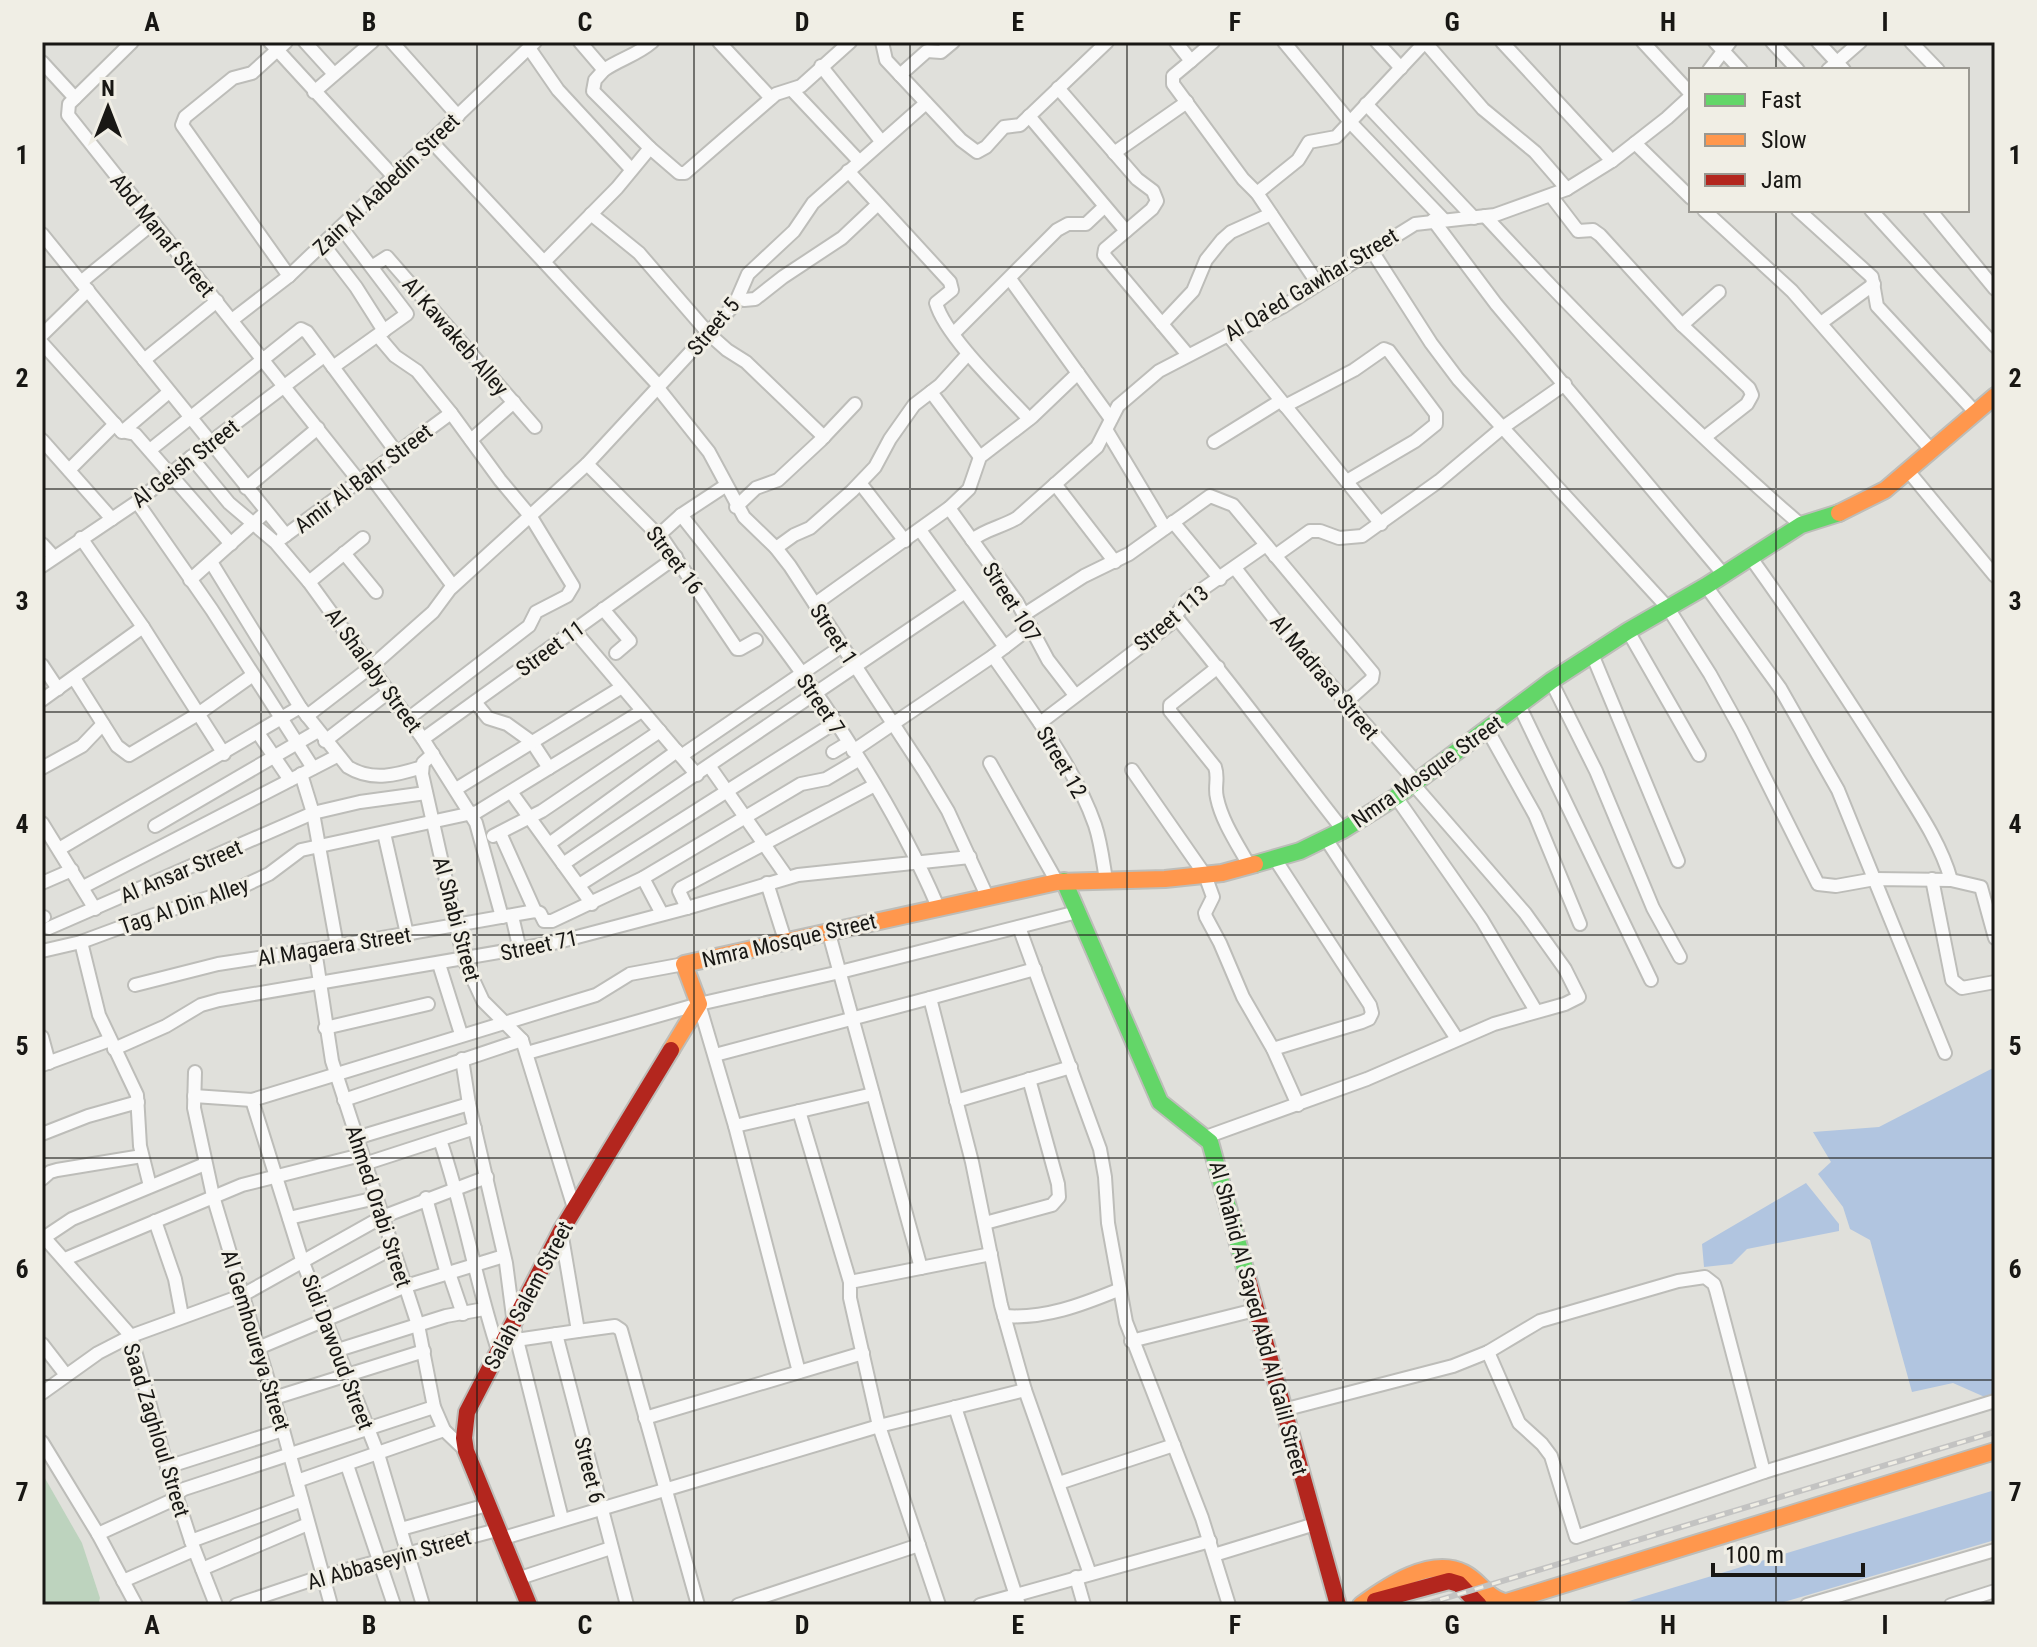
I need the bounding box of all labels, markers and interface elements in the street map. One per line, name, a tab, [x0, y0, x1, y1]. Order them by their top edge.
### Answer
text: A	[144, 7, 160, 37]
text: B	[362, 7, 376, 37]
text: C	[578, 7, 593, 37]
text: D	[795, 7, 809, 37]
text: E	[1012, 7, 1025, 37]
text: F	[1229, 7, 1241, 37]
text: G	[1444, 7, 1460, 37]
text: H	[1660, 7, 1676, 37]
text: I	[1881, 7, 1889, 37]
north arrow	[68, 68, 148, 148]
legend	[1689, 68, 1969, 212]
text: N	[101, 76, 115, 101]
text: Fast	[1761, 86, 1802, 114]
street label: Zain Al Aabedin Street	[308, 108, 465, 260]
text: Slow	[1761, 126, 1807, 154]
text: 1	[15, 140, 29, 170]
text: 1	[2008, 140, 2022, 170]
text: Jam	[1761, 166, 1802, 194]
street label: Abd Manaf Street	[105, 169, 220, 302]
street label: Al Qa'ed Gawhar Street	[1220, 223, 1402, 346]
street label: Al Kawakeb Alley	[398, 272, 514, 400]
street label: Street 5	[682, 292, 745, 360]
text: 2	[15, 363, 29, 393]
text: 2	[2008, 363, 2022, 393]
street label: Al Geish Street	[127, 414, 244, 513]
street label: Amir Al Bahr Street	[290, 419, 437, 538]
street label: Street 16	[641, 522, 708, 599]
street label: Street 107	[977, 558, 1046, 647]
street label: Street 113	[1129, 580, 1214, 657]
text: 3	[15, 586, 29, 616]
text: 3	[2008, 586, 2022, 616]
street label: Street 1	[805, 599, 862, 669]
street label: Al Shalaby Street	[320, 603, 427, 737]
street label: Al Madrasa Street	[1265, 610, 1384, 745]
street label: Street 11	[511, 615, 589, 682]
street label: Street 7	[791, 669, 850, 739]
street label: Nmra Mosque Street	[1347, 710, 1507, 833]
street label: Street 12	[1031, 722, 1092, 802]
text: 4	[15, 809, 29, 839]
text: 4	[2008, 809, 2022, 839]
street label: Al Ansar Street	[116, 835, 246, 908]
street label: Al Shabi Street	[428, 854, 485, 984]
street label: Tag Al Din Alley	[116, 872, 252, 939]
street label: Nmra Mosque Street	[699, 908, 879, 973]
street label: Al Magaera Street	[256, 922, 413, 971]
street label: Street 71	[498, 925, 580, 966]
text: 5	[15, 1031, 29, 1061]
text: 5	[2008, 1031, 2022, 1061]
street label: Ahmed Orabi Street	[341, 1122, 416, 1290]
street label: Al Shahid Al Sayed Abd Al Galil Street	[1204, 1158, 1313, 1478]
street label: Salah Salem Street	[479, 1217, 578, 1373]
street label: Al Gemhoureya Street	[216, 1247, 295, 1434]
text: 6	[15, 1254, 29, 1284]
text: 6	[2008, 1254, 2022, 1284]
street label: Sidi Dawoud Street	[296, 1271, 379, 1433]
street label: Saad Zaghloul Street	[118, 1340, 195, 1520]
street label: Street 6	[569, 1434, 610, 1506]
text: 7	[15, 1477, 29, 1507]
text: 7	[2008, 1477, 2022, 1507]
street label: Al Abbaseyin Street	[304, 1524, 474, 1595]
scale bar	[1713, 1527, 1863, 1577]
text: 100 m	[1725, 1541, 1784, 1569]
text: A	[144, 1610, 160, 1640]
text: B	[362, 1610, 376, 1640]
text: C	[578, 1610, 593, 1640]
text: D	[795, 1610, 809, 1640]
text: E	[1012, 1610, 1025, 1640]
text: F	[1229, 1610, 1241, 1640]
text: G	[1444, 1610, 1460, 1640]
text: H	[1660, 1610, 1676, 1640]
text: I	[1881, 1610, 1889, 1640]

